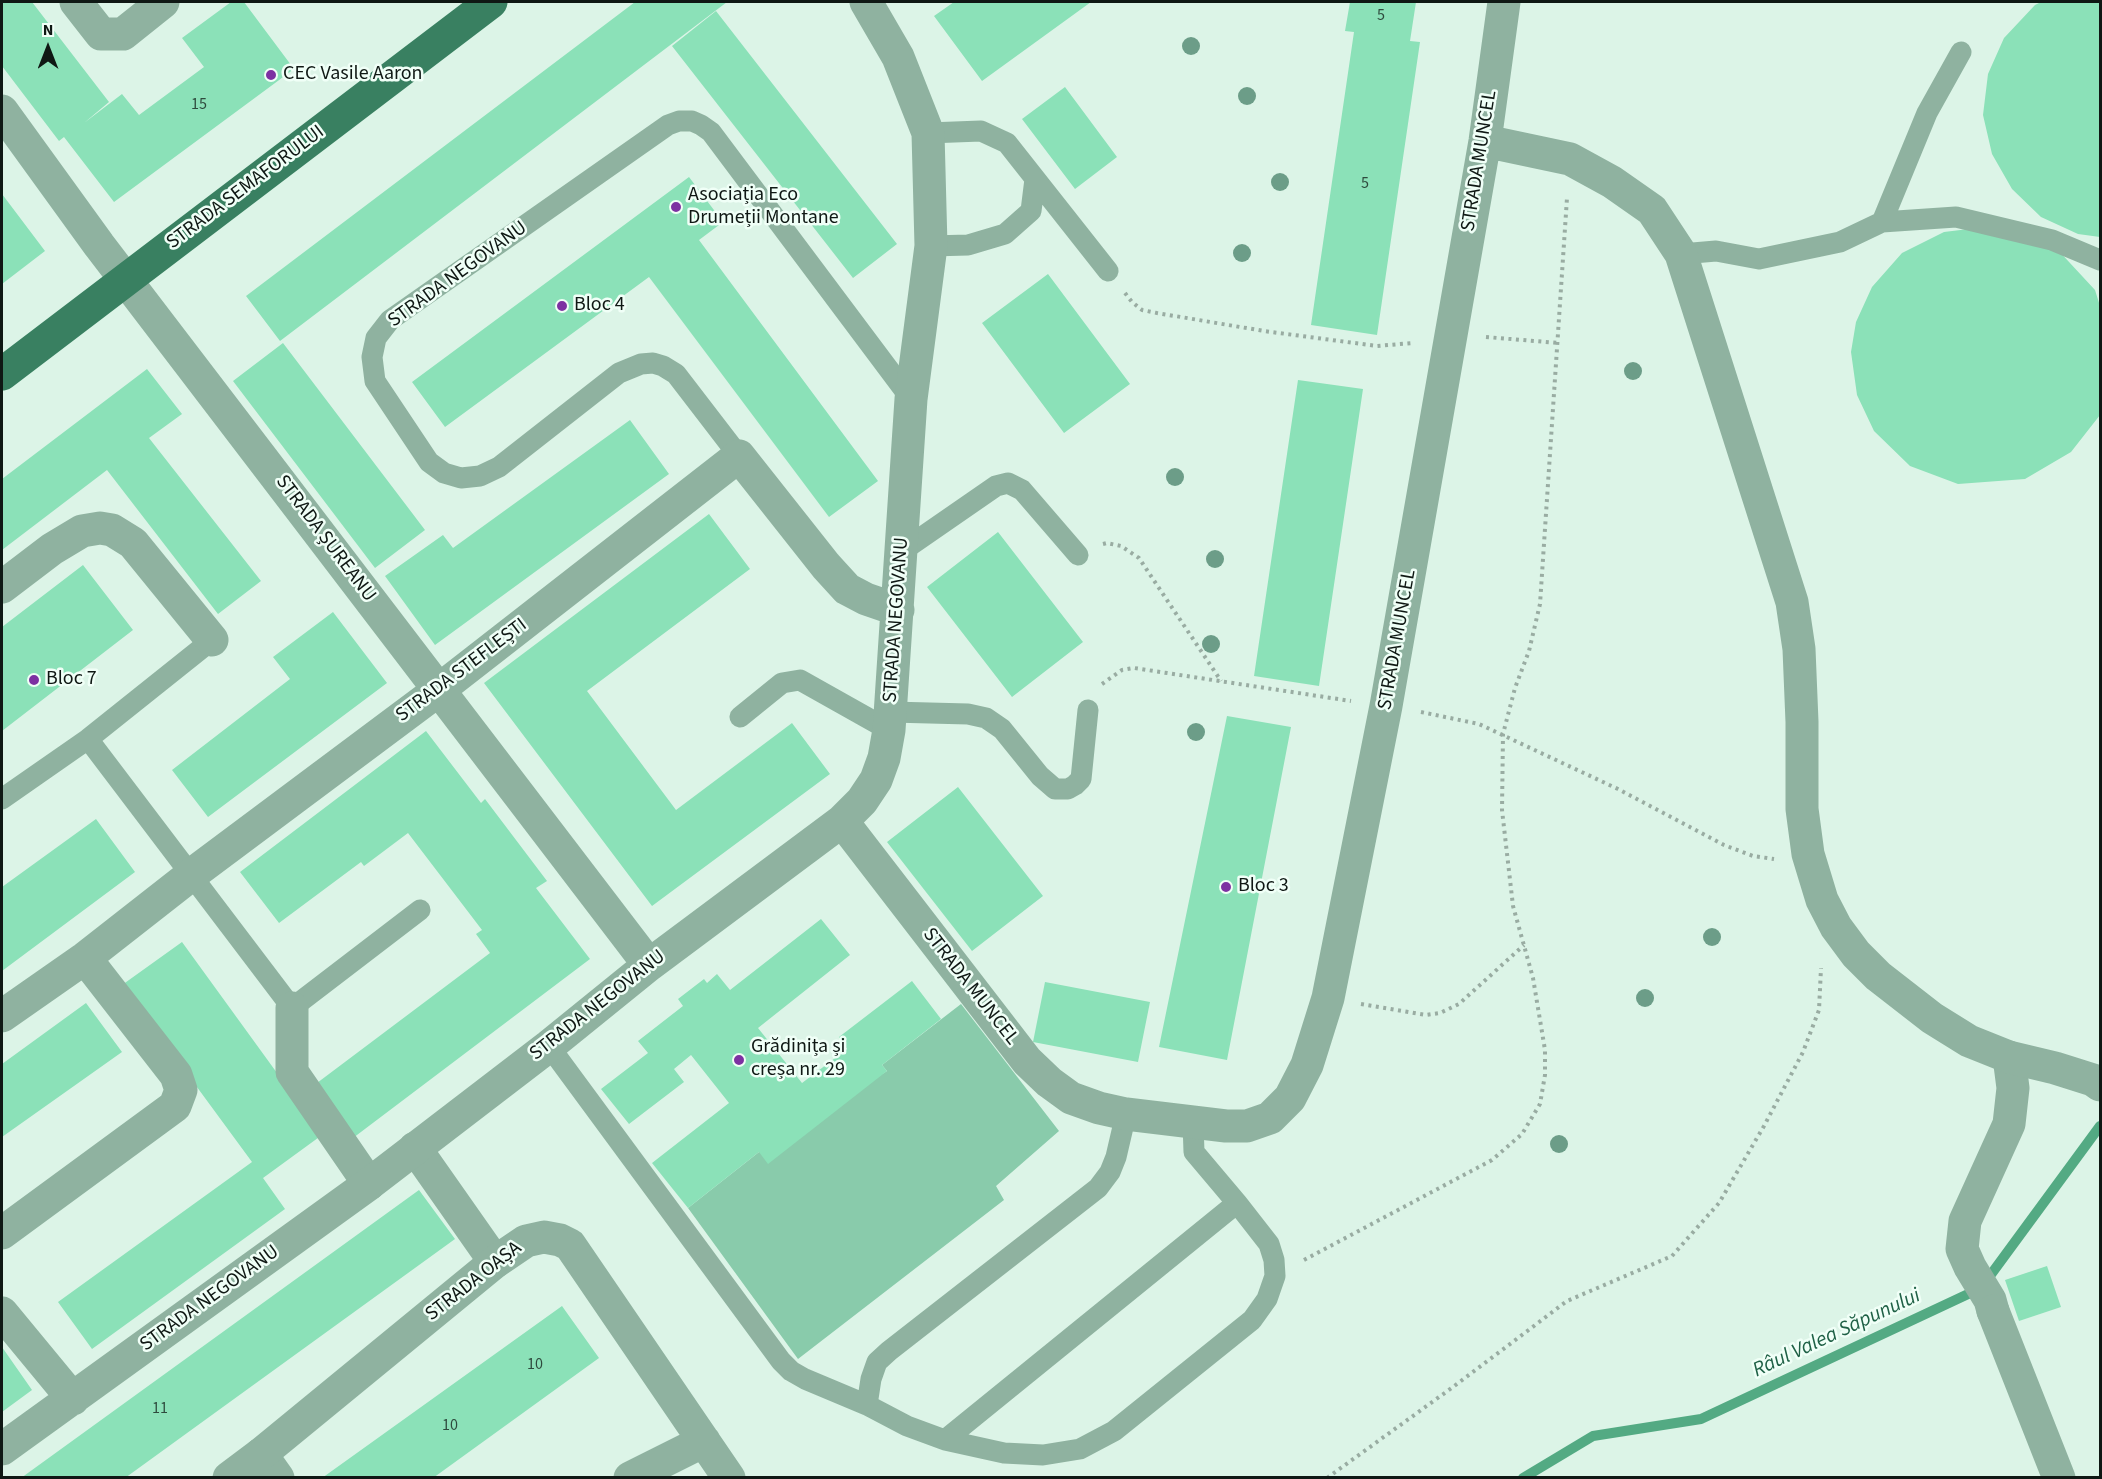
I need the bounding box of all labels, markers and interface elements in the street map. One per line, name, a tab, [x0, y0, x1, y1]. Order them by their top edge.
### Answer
house number: 5	[1377, 6, 1385, 26]
north arrow	[18, 18, 78, 78]
text: N	[43, 19, 53, 41]
place label: CEC Vasile Aaron	[283, 63, 423, 87]
marker: CEC Vasile Aaron	[264, 68, 278, 82]
street label: STRADA MUNCEL	[1457, 89, 1503, 233]
house number: 15	[191, 95, 207, 115]
street label: STRADA SEMAFORULUI	[162, 121, 330, 255]
house number: 5	[1361, 174, 1369, 194]
place label: Asociația Eco Drumeții Montane	[688, 184, 839, 231]
marker: Asociația Eco Drumeții Montane	[669, 200, 683, 214]
street label: STRADA NEGOVANU	[384, 217, 532, 333]
place label: Bloc 4	[574, 294, 625, 318]
marker: Bloc 4	[555, 299, 569, 313]
street label: STRADA ȘUREANU	[270, 471, 380, 607]
street label: STRADA NEGOVANU	[879, 536, 915, 704]
street label: STRADA MUNCEL	[1374, 568, 1422, 712]
street label: STRADA STEFLEȘTI	[392, 614, 532, 728]
place label: Bloc 7	[46, 668, 97, 692]
marker: Bloc 7	[27, 673, 41, 687]
place label: Bloc 3	[1238, 875, 1289, 899]
marker: Bloc 3	[1219, 880, 1233, 894]
street label: STRADA MUNCEL	[917, 924, 1023, 1050]
street label: STRADA NEGOVANU	[525, 946, 671, 1066]
place label: Grădinița și creșa nr. 29	[751, 1036, 845, 1083]
marker: Grădinița și creșa nr. 29	[732, 1053, 746, 1067]
street label: STRADA OAȘA	[421, 1237, 527, 1327]
street label: STRADA NEGOVANU	[136, 1241, 284, 1357]
water label: Râul Valea Săpunului	[1749, 1284, 1925, 1384]
house number: 10	[527, 1355, 543, 1375]
house number: 11	[152, 1399, 168, 1419]
house number: 10	[442, 1416, 458, 1436]

